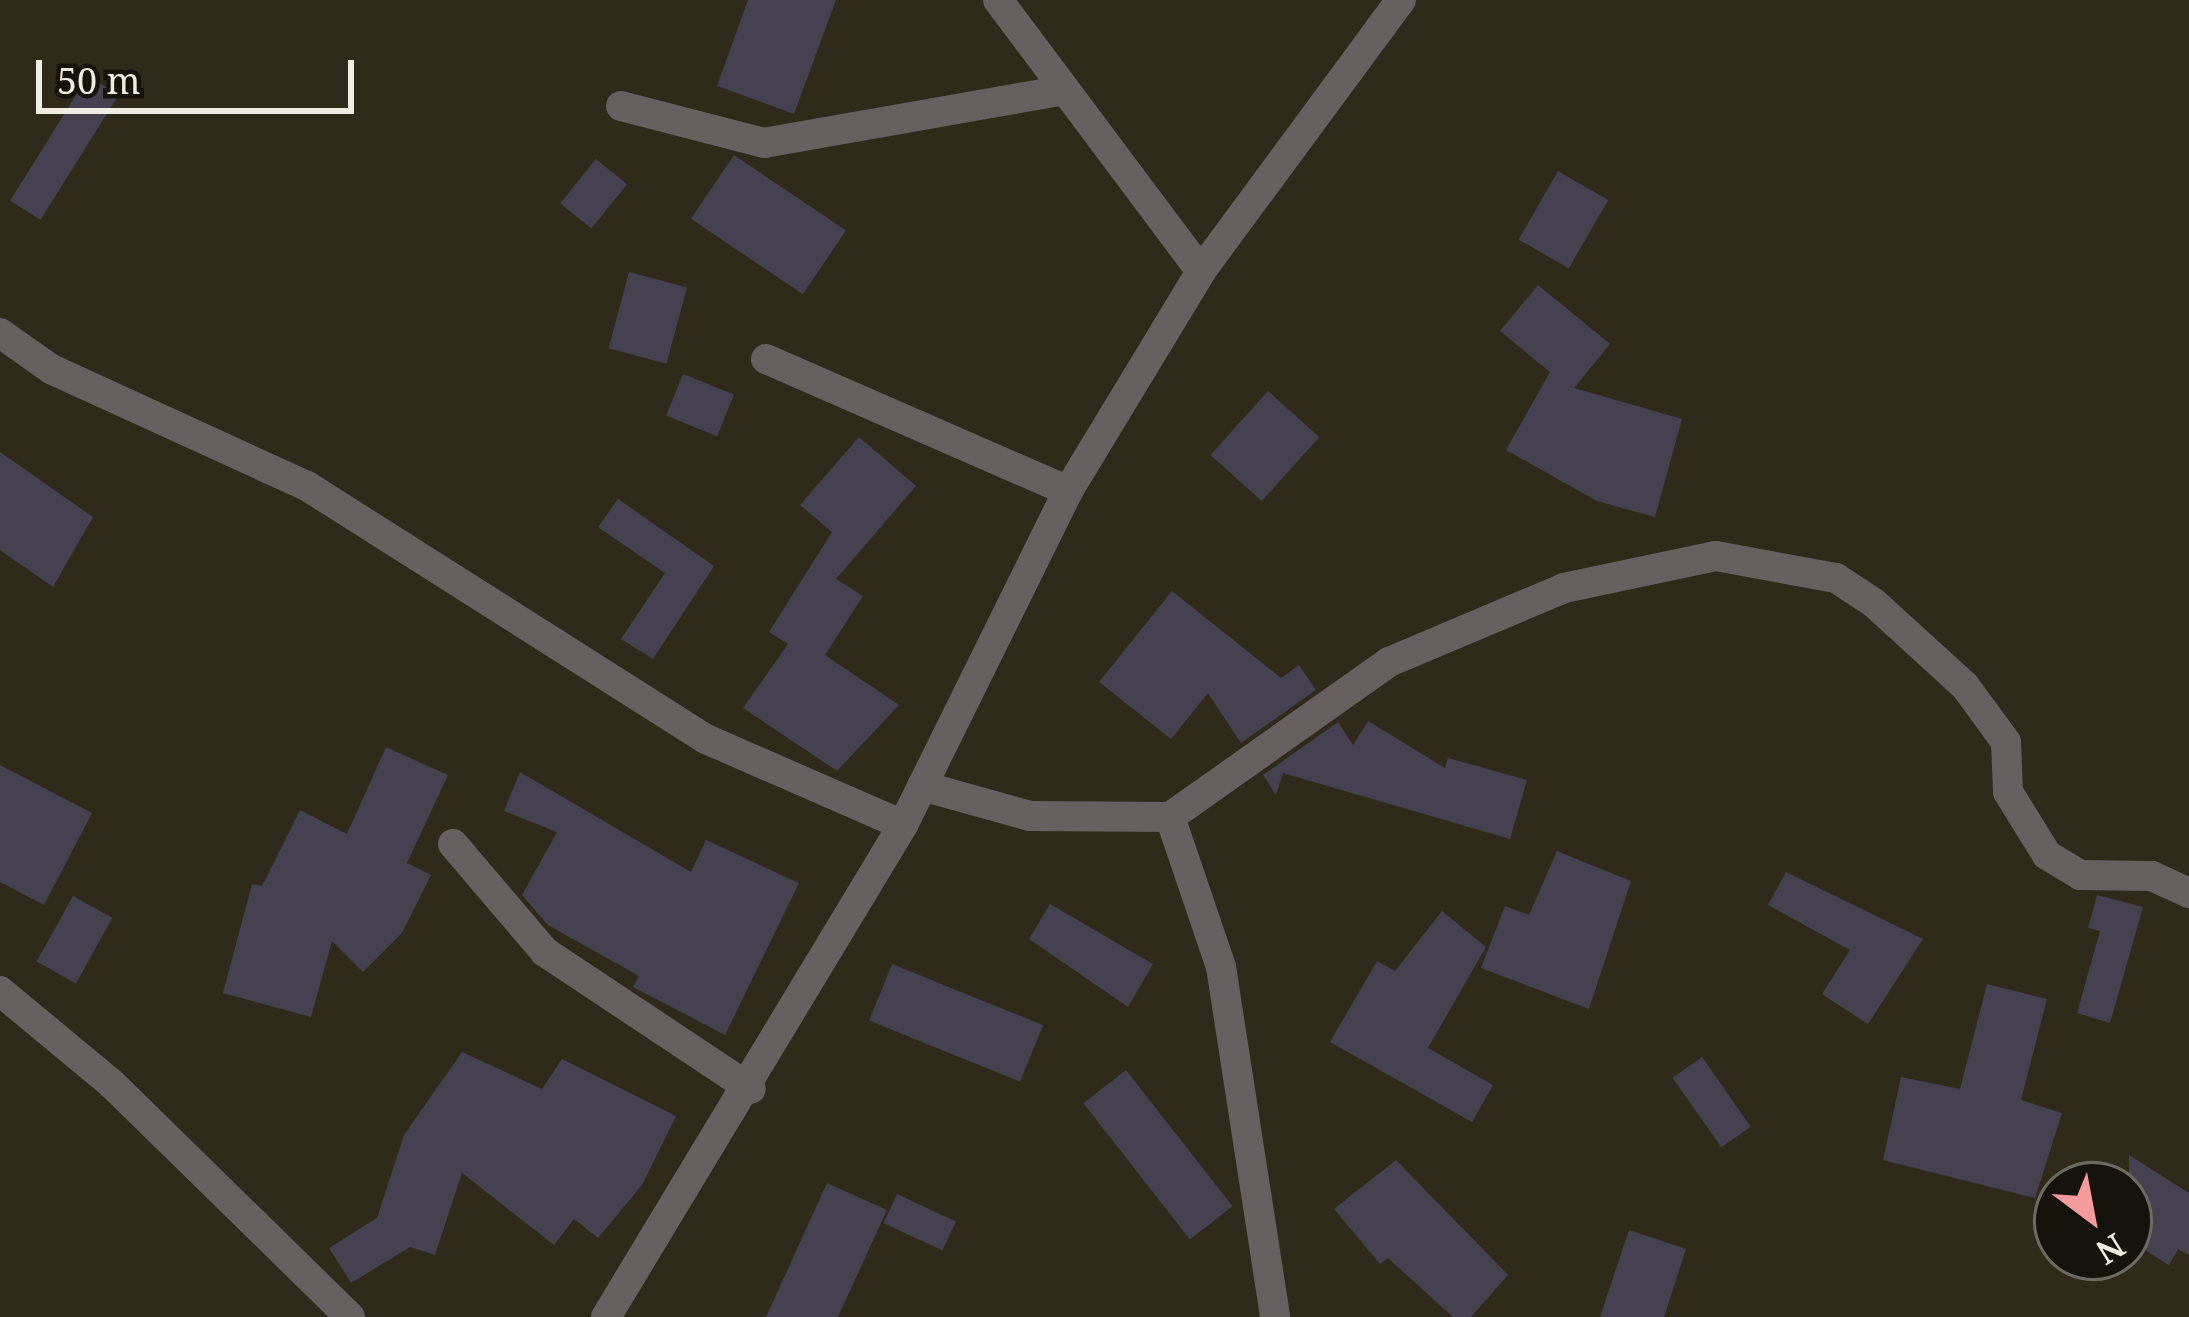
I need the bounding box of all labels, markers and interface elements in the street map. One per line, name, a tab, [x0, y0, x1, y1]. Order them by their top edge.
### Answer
scale bar	[42, 36, 360, 110]
text: 50 m	[57, 56, 141, 105]
north arrow	[2033, 1161, 2153, 1281]
text: N	[2088, 1223, 2134, 1275]

